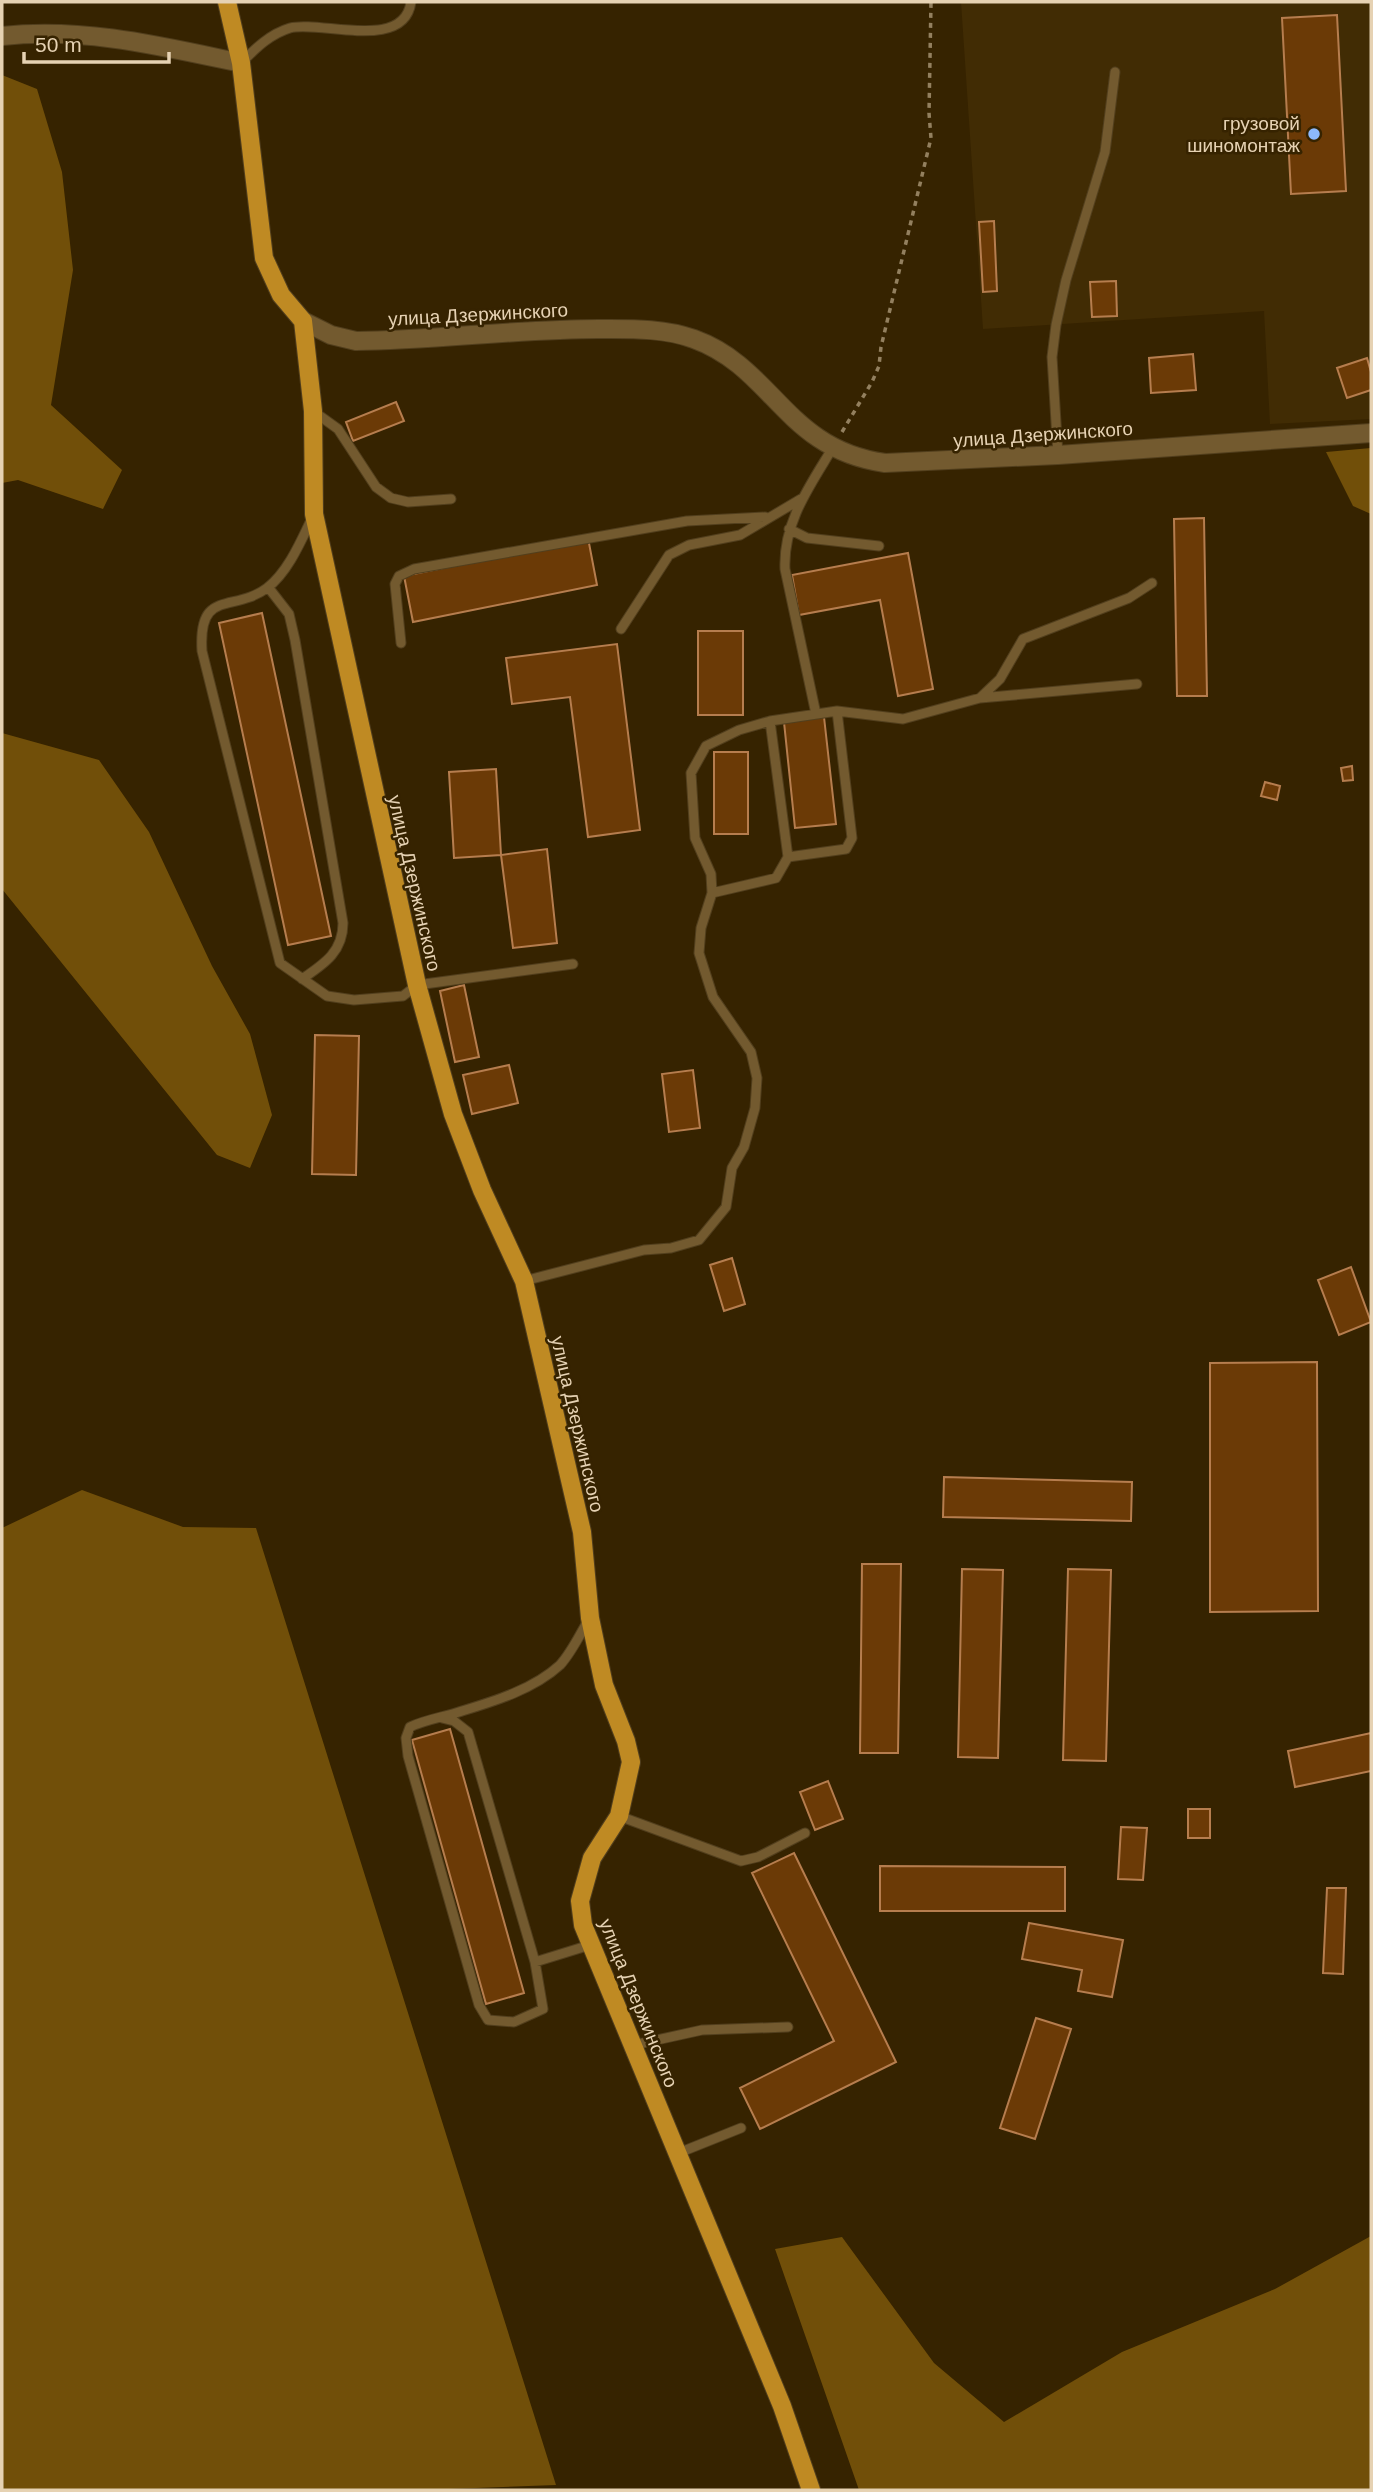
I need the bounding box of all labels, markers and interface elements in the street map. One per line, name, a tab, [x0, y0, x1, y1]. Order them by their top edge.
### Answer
scale bar	[24, 21, 170, 65]
text: 50 m	[35, 33, 82, 56]
place label: грузовой шиномонтаж	[1187, 113, 1300, 156]
marker: грузовой шиномонтаж	[1306, 126, 1322, 142]
street label: улица Дзержинского	[388, 299, 569, 330]
street label: улица Дзержинского	[952, 418, 1134, 451]
street label: улица Дзержинского	[384, 793, 445, 973]
street label: улица Дзержинского	[547, 1334, 608, 1514]
street label: улица Дзержинского	[595, 1916, 682, 2091]

